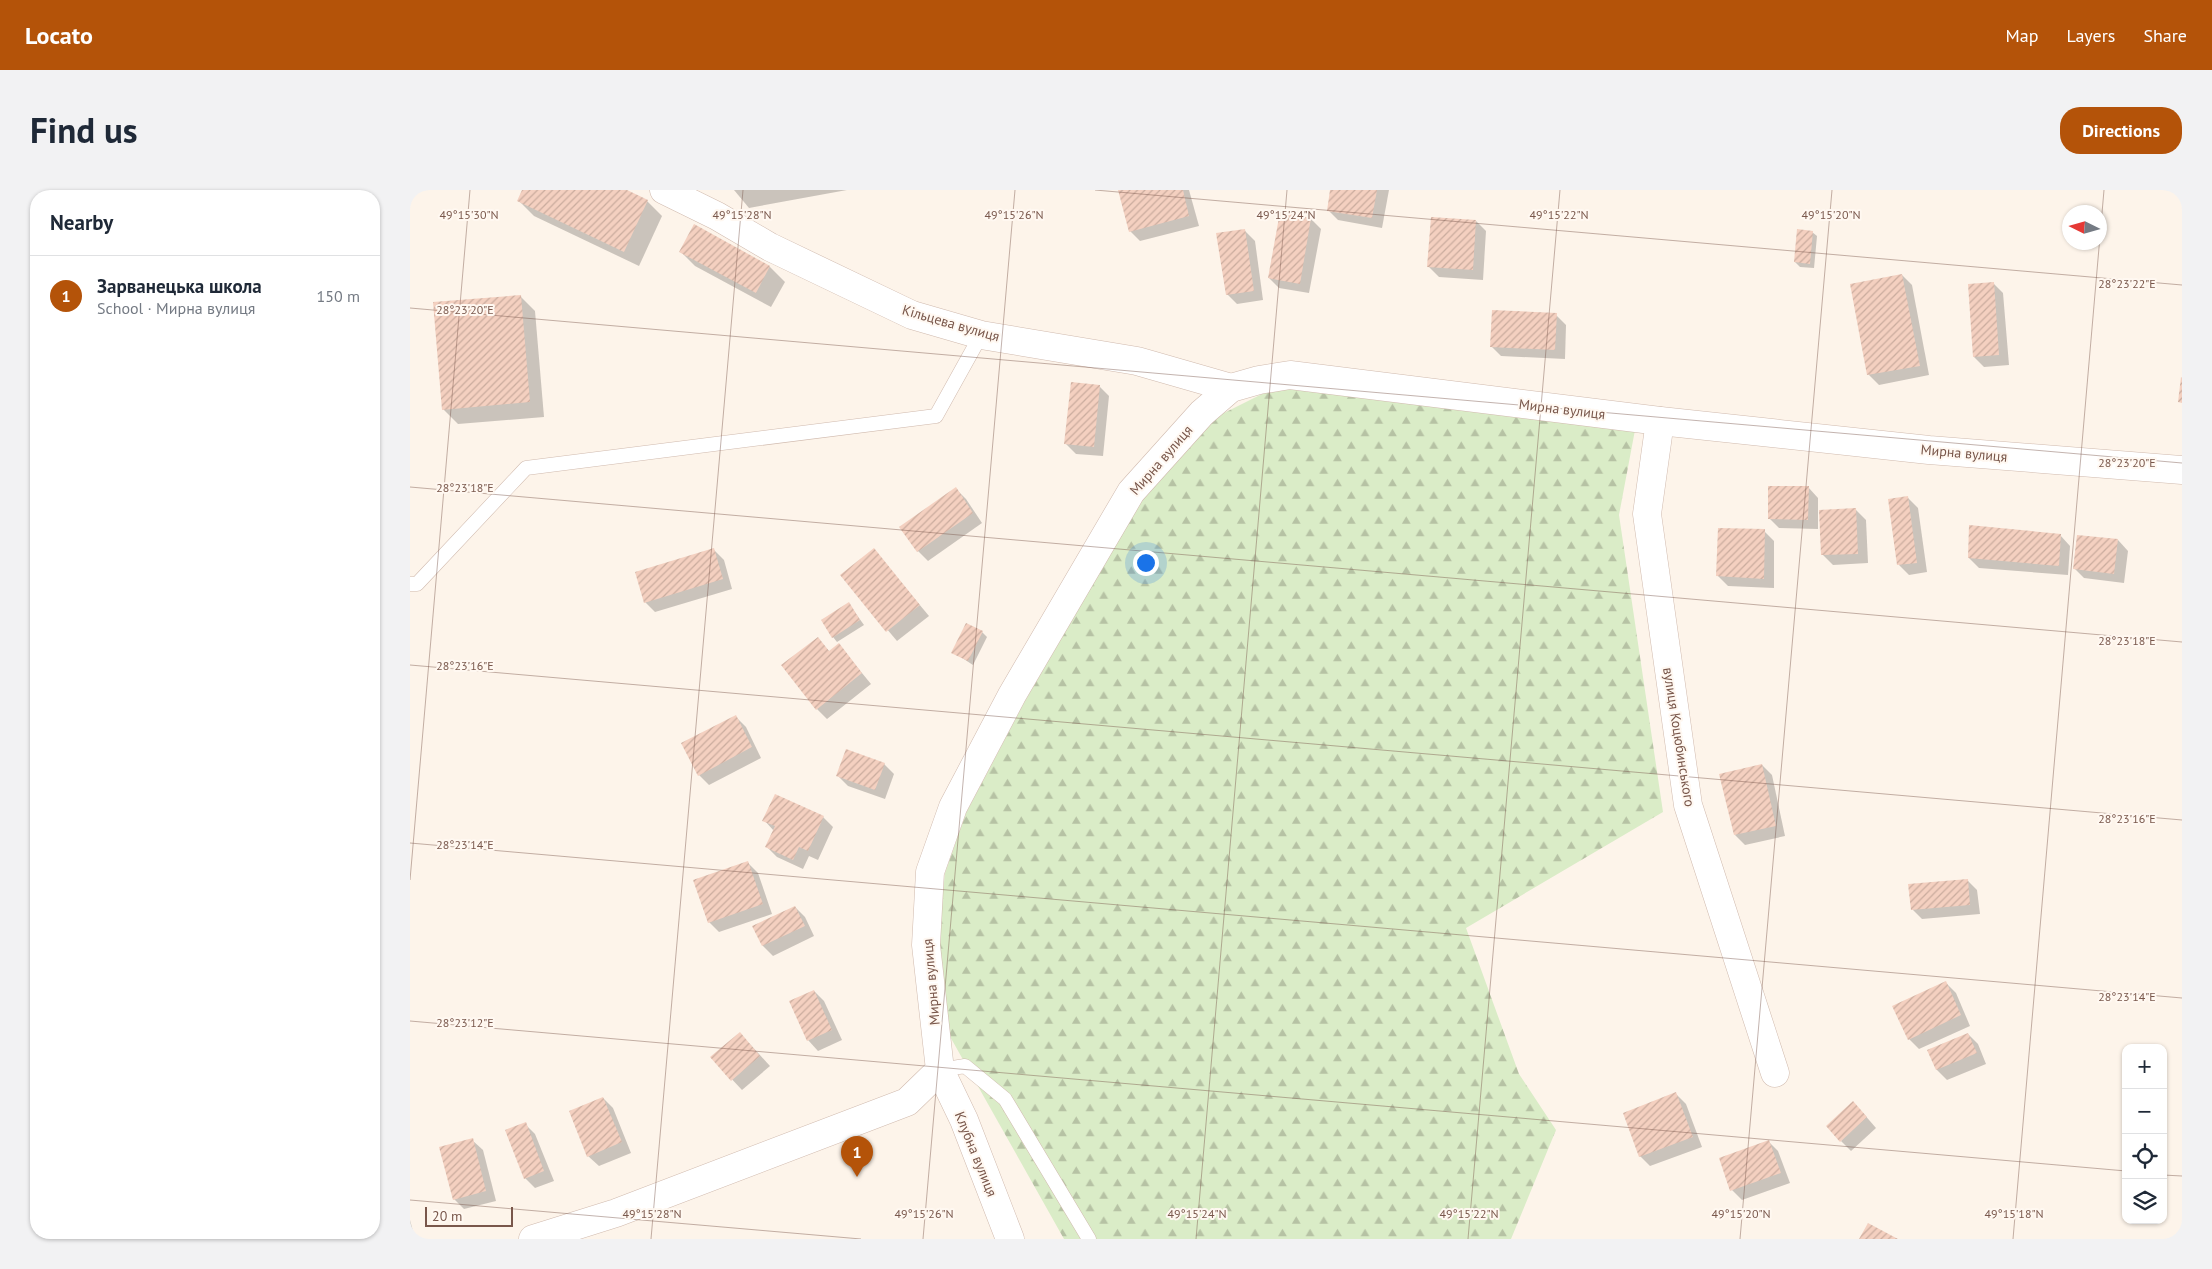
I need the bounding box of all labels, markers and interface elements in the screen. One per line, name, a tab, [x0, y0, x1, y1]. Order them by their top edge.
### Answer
text: Locato	[25, 20, 93, 51]
text: Map	[2006, 24, 2038, 47]
text: Layers	[2066, 24, 2115, 47]
text: Share	[2143, 24, 2187, 47]
text: Find us	[30, 107, 138, 153]
button: Directions	[2060, 107, 2182, 154]
north arrow	[2062, 205, 2107, 250]
text: 49°15'30"N	[439, 207, 499, 222]
text: 49°15'28"N	[712, 207, 772, 222]
text: 49°15'26"N	[984, 207, 1044, 222]
text: 49°15'24"N	[1256, 207, 1316, 222]
text: 49°15'22"N	[1529, 207, 1589, 222]
text: 49°15'20"N	[1801, 207, 1861, 222]
text: Nearby	[50, 209, 113, 236]
text: Зарванецька школа	[97, 274, 262, 298]
text: 28°23'22"E	[2098, 276, 2156, 291]
text: 1	[61, 286, 71, 306]
text: 150 m	[317, 286, 360, 306]
text: School · Мирна вулиця	[97, 298, 255, 318]
street label: Кільцева вулиця	[900, 300, 1002, 346]
text: 28°23'20"E	[436, 302, 494, 317]
street label: Мирна вулиця	[1518, 395, 1606, 423]
street label: Мирна вулиця	[1126, 421, 1196, 499]
street label: Мирна вулиця	[1920, 440, 2008, 466]
text: 28°23'20"E	[2098, 455, 2156, 470]
text: 28°23'18"E	[436, 480, 494, 495]
your location	[1133, 550, 1159, 576]
text: 28°23'18"E	[2098, 633, 2156, 648]
text: 28°23'16"E	[436, 658, 494, 673]
street label: вулиця Коцюбинського	[1659, 666, 1699, 808]
text: 28°23'16"E	[2098, 811, 2156, 826]
text: 28°23'14"E	[436, 837, 494, 852]
street label: Мирна вулиця	[918, 938, 944, 1026]
text: 28°23'14"E	[2098, 989, 2156, 1004]
text: 28°23'12"E	[436, 1015, 494, 1030]
map controls	[2122, 1044, 2167, 1224]
button: +	[2122, 1044, 2167, 1089]
button: −	[2122, 1089, 2167, 1134]
street label: Клубна вулиця	[951, 1109, 1001, 1199]
button: locate	[2122, 1134, 2167, 1179]
pin: 1	[841, 1136, 873, 1177]
button: layers	[2122, 1179, 2167, 1224]
scale bar	[425, 1204, 512, 1227]
text: 49°15'28"N	[622, 1206, 682, 1221]
text: 49°15'26"N	[894, 1206, 954, 1221]
text: 49°15'24"N	[1167, 1206, 1227, 1221]
text: 49°15'22"N	[1439, 1206, 1499, 1221]
text: 49°15'20"N	[1711, 1206, 1771, 1221]
text: 49°15'18"N	[1984, 1206, 2044, 1221]
text: 20 m	[432, 1207, 462, 1225]

